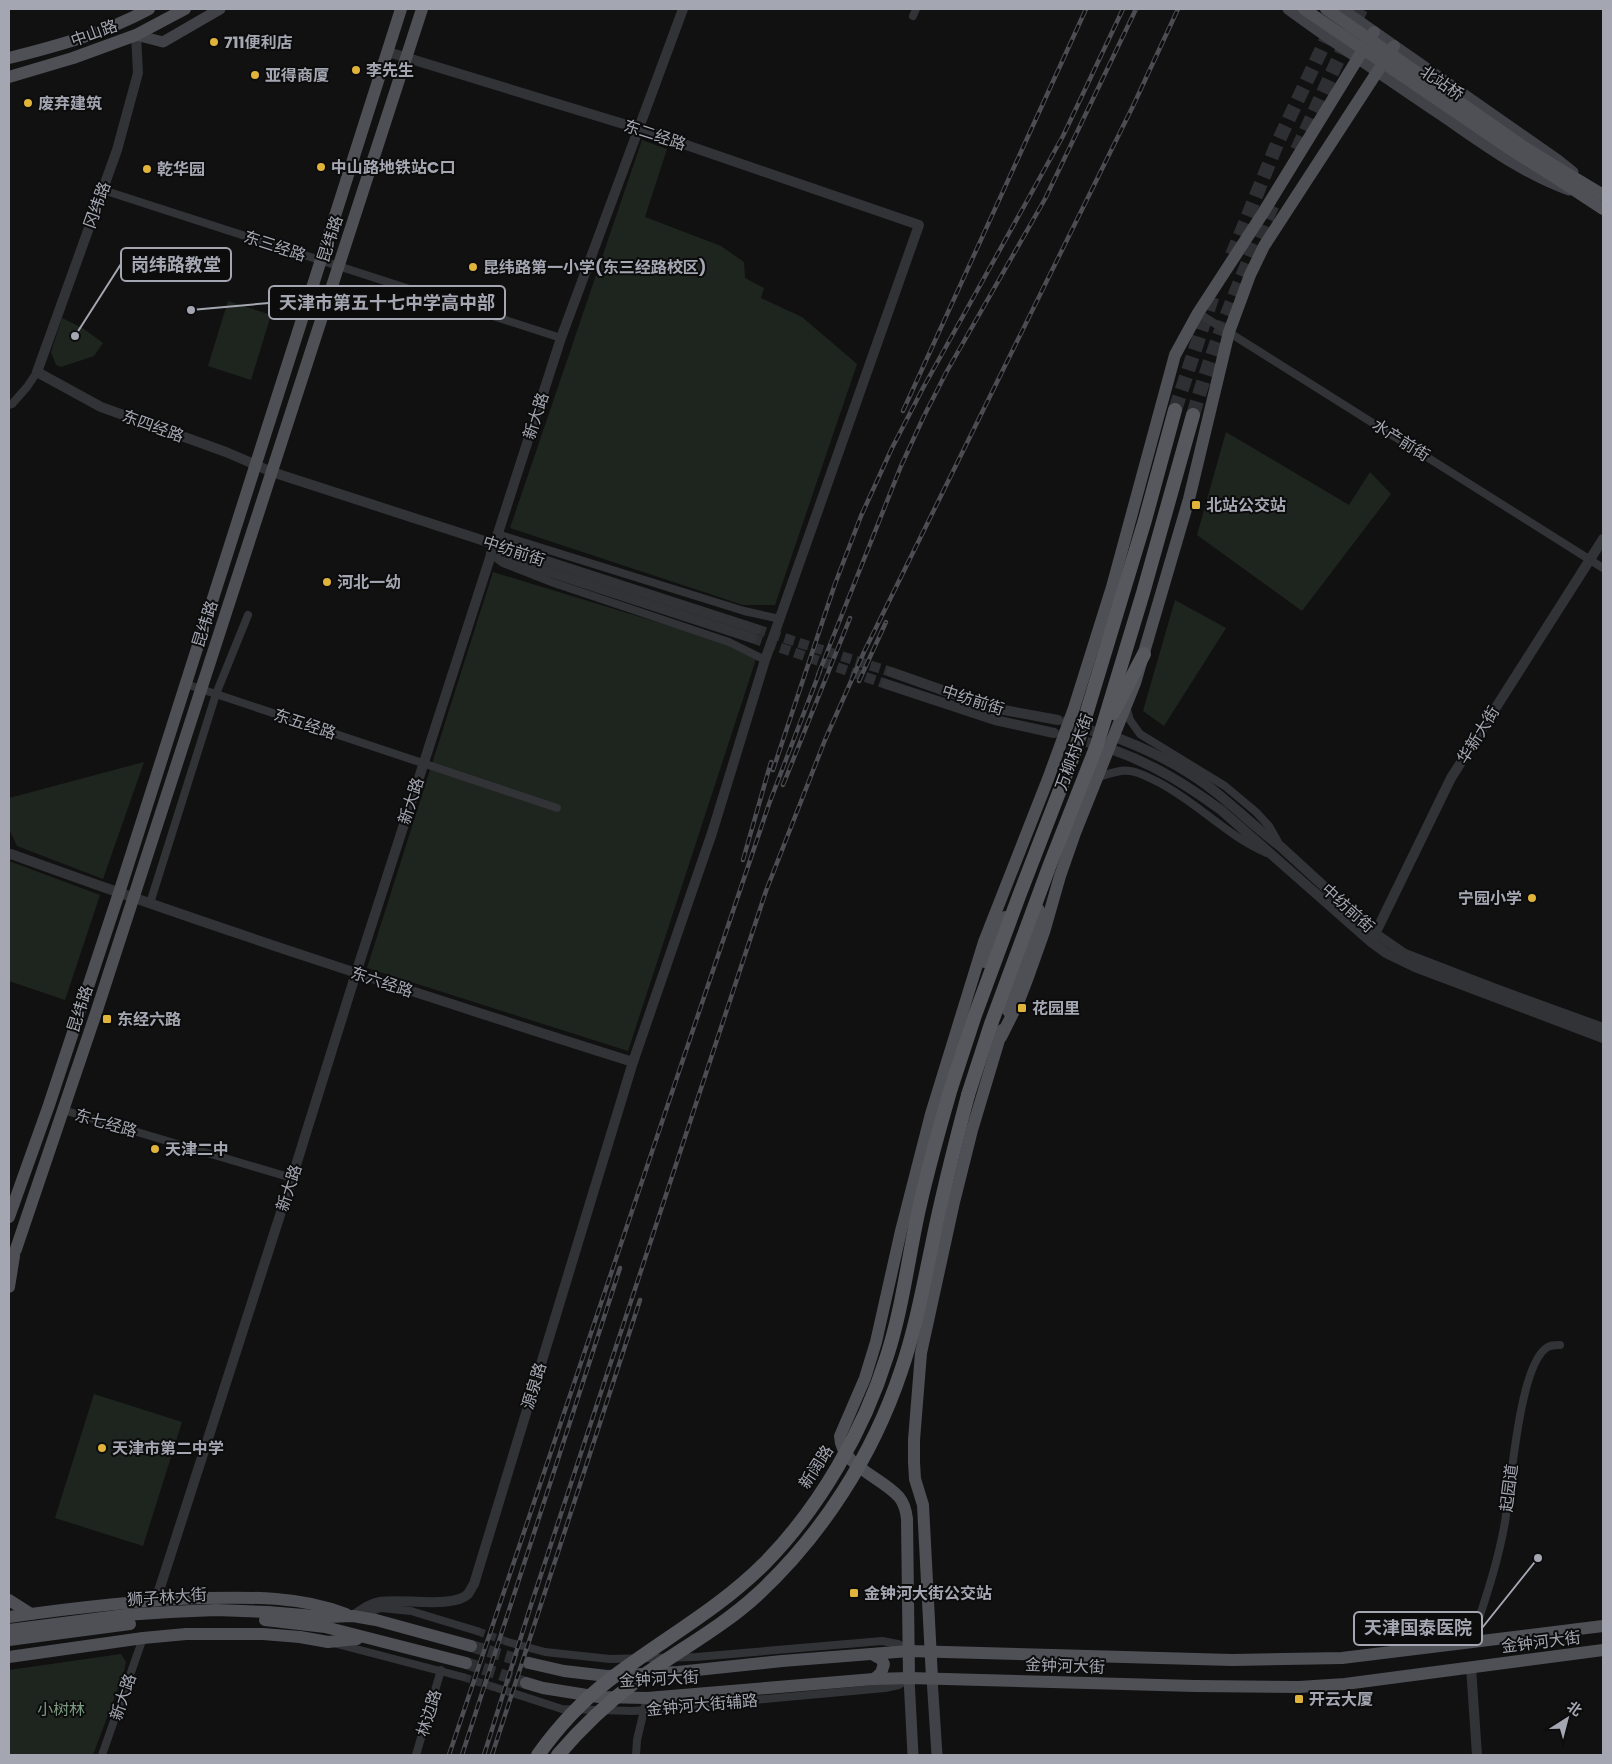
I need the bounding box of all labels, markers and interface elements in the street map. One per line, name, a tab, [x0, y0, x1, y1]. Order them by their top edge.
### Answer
street label: 中山路	[68, 14, 120, 52]
place label: 711便利店	[224, 31, 293, 54]
marker: 711便利店	[208, 36, 220, 48]
place label: 李先生	[366, 59, 414, 82]
street label: 北站桥	[1416, 60, 1468, 106]
place label: 亚得商厦	[265, 64, 329, 87]
marker: 李先生	[350, 64, 362, 76]
marker: 亚得商厦	[249, 69, 261, 81]
place label: 废弃建筑	[38, 92, 102, 115]
marker: 废弃建筑	[22, 97, 34, 109]
street label: 东二经路	[621, 114, 689, 156]
place label: 中山路地铁站C口	[331, 156, 455, 179]
place label: 乾华园	[157, 158, 205, 181]
marker: 中山路地铁站C口	[315, 161, 327, 173]
marker: 乾华园	[141, 163, 153, 175]
street label: 冈纬路	[78, 179, 116, 231]
street label: 昆纬路	[312, 213, 348, 265]
street label: 东三经路	[241, 225, 309, 267]
callout: 岗纬路教堂	[121, 248, 231, 281]
text: 岗纬路教堂	[131, 252, 221, 277]
place label: 昆纬路第一小学(东三经路校区)	[483, 256, 706, 279]
marker: 昆纬路第一小学(东三经路校区)	[467, 261, 479, 273]
callout: 天津市第五十七中学高中部	[269, 286, 505, 319]
text: 天津市第五十七中学高中部	[279, 290, 495, 315]
street label: 新大路	[518, 390, 554, 442]
street label: 东四经路	[119, 404, 187, 448]
street label: 水产前街	[1368, 413, 1434, 467]
place label: 北站公交站	[1206, 494, 1286, 517]
marker: 北站公交站	[1190, 499, 1202, 511]
street label: 中纺前街	[480, 530, 548, 572]
place label: 河北一幼	[337, 571, 401, 594]
marker: 河北一幼	[321, 576, 333, 588]
street label: 昆纬路	[187, 598, 223, 650]
street label: 中纺前街	[939, 679, 1007, 721]
street label: 华新大街	[1451, 702, 1505, 768]
street label: 东五经路	[271, 703, 339, 745]
street label: 万柳村大街	[1050, 710, 1098, 794]
street label: 新大路	[393, 775, 429, 827]
street label: 中纺前街	[1317, 878, 1379, 938]
place label: 宁园小学	[1458, 887, 1522, 910]
marker: 宁园小学	[1526, 892, 1538, 904]
street label: 东六经路	[348, 961, 416, 1003]
street label: 昆纬路	[62, 983, 98, 1035]
place label: 花园里	[1032, 997, 1080, 1020]
marker: 花园里	[1016, 1002, 1028, 1014]
place label: 东经六路	[117, 1008, 181, 1031]
marker: 东经六路	[101, 1013, 113, 1025]
street label: 东七经路	[72, 1103, 140, 1143]
place label: 天津二中	[165, 1138, 229, 1161]
marker: 天津二中	[149, 1143, 161, 1155]
street label: 新大路	[271, 1162, 307, 1214]
street label: 源泉路	[516, 1360, 552, 1412]
place label: 天津市第二中学	[112, 1437, 224, 1460]
street label: 新阔路	[793, 1441, 839, 1493]
marker: 天津市第二中学	[96, 1442, 108, 1454]
street label: 起园道	[1495, 1463, 1523, 1513]
place label: 金钟河大街公交站	[864, 1582, 992, 1605]
street label: 狮子林大街	[126, 1583, 208, 1611]
marker: 金钟河大街公交站	[848, 1587, 860, 1599]
callout: 天津国泰医院	[1354, 1612, 1482, 1645]
text: 天津国泰医院	[1364, 1615, 1472, 1640]
street label: 金钟河大街	[1500, 1626, 1582, 1658]
street label: 金钟河大街	[1025, 1653, 1105, 1679]
street label: 金钟河大街	[618, 1665, 700, 1693]
street label: 新大路	[104, 1671, 142, 1723]
street label: 林边路	[411, 1687, 447, 1739]
place label: 开云大厦	[1309, 1688, 1373, 1711]
street label: 金钟河大街辅路	[645, 1689, 759, 1721]
marker: 开云大厦	[1293, 1693, 1305, 1705]
north arrow	[1542, 1694, 1592, 1744]
text: 北	[1563, 1696, 1586, 1721]
park label: 小树林	[37, 1698, 85, 1721]

